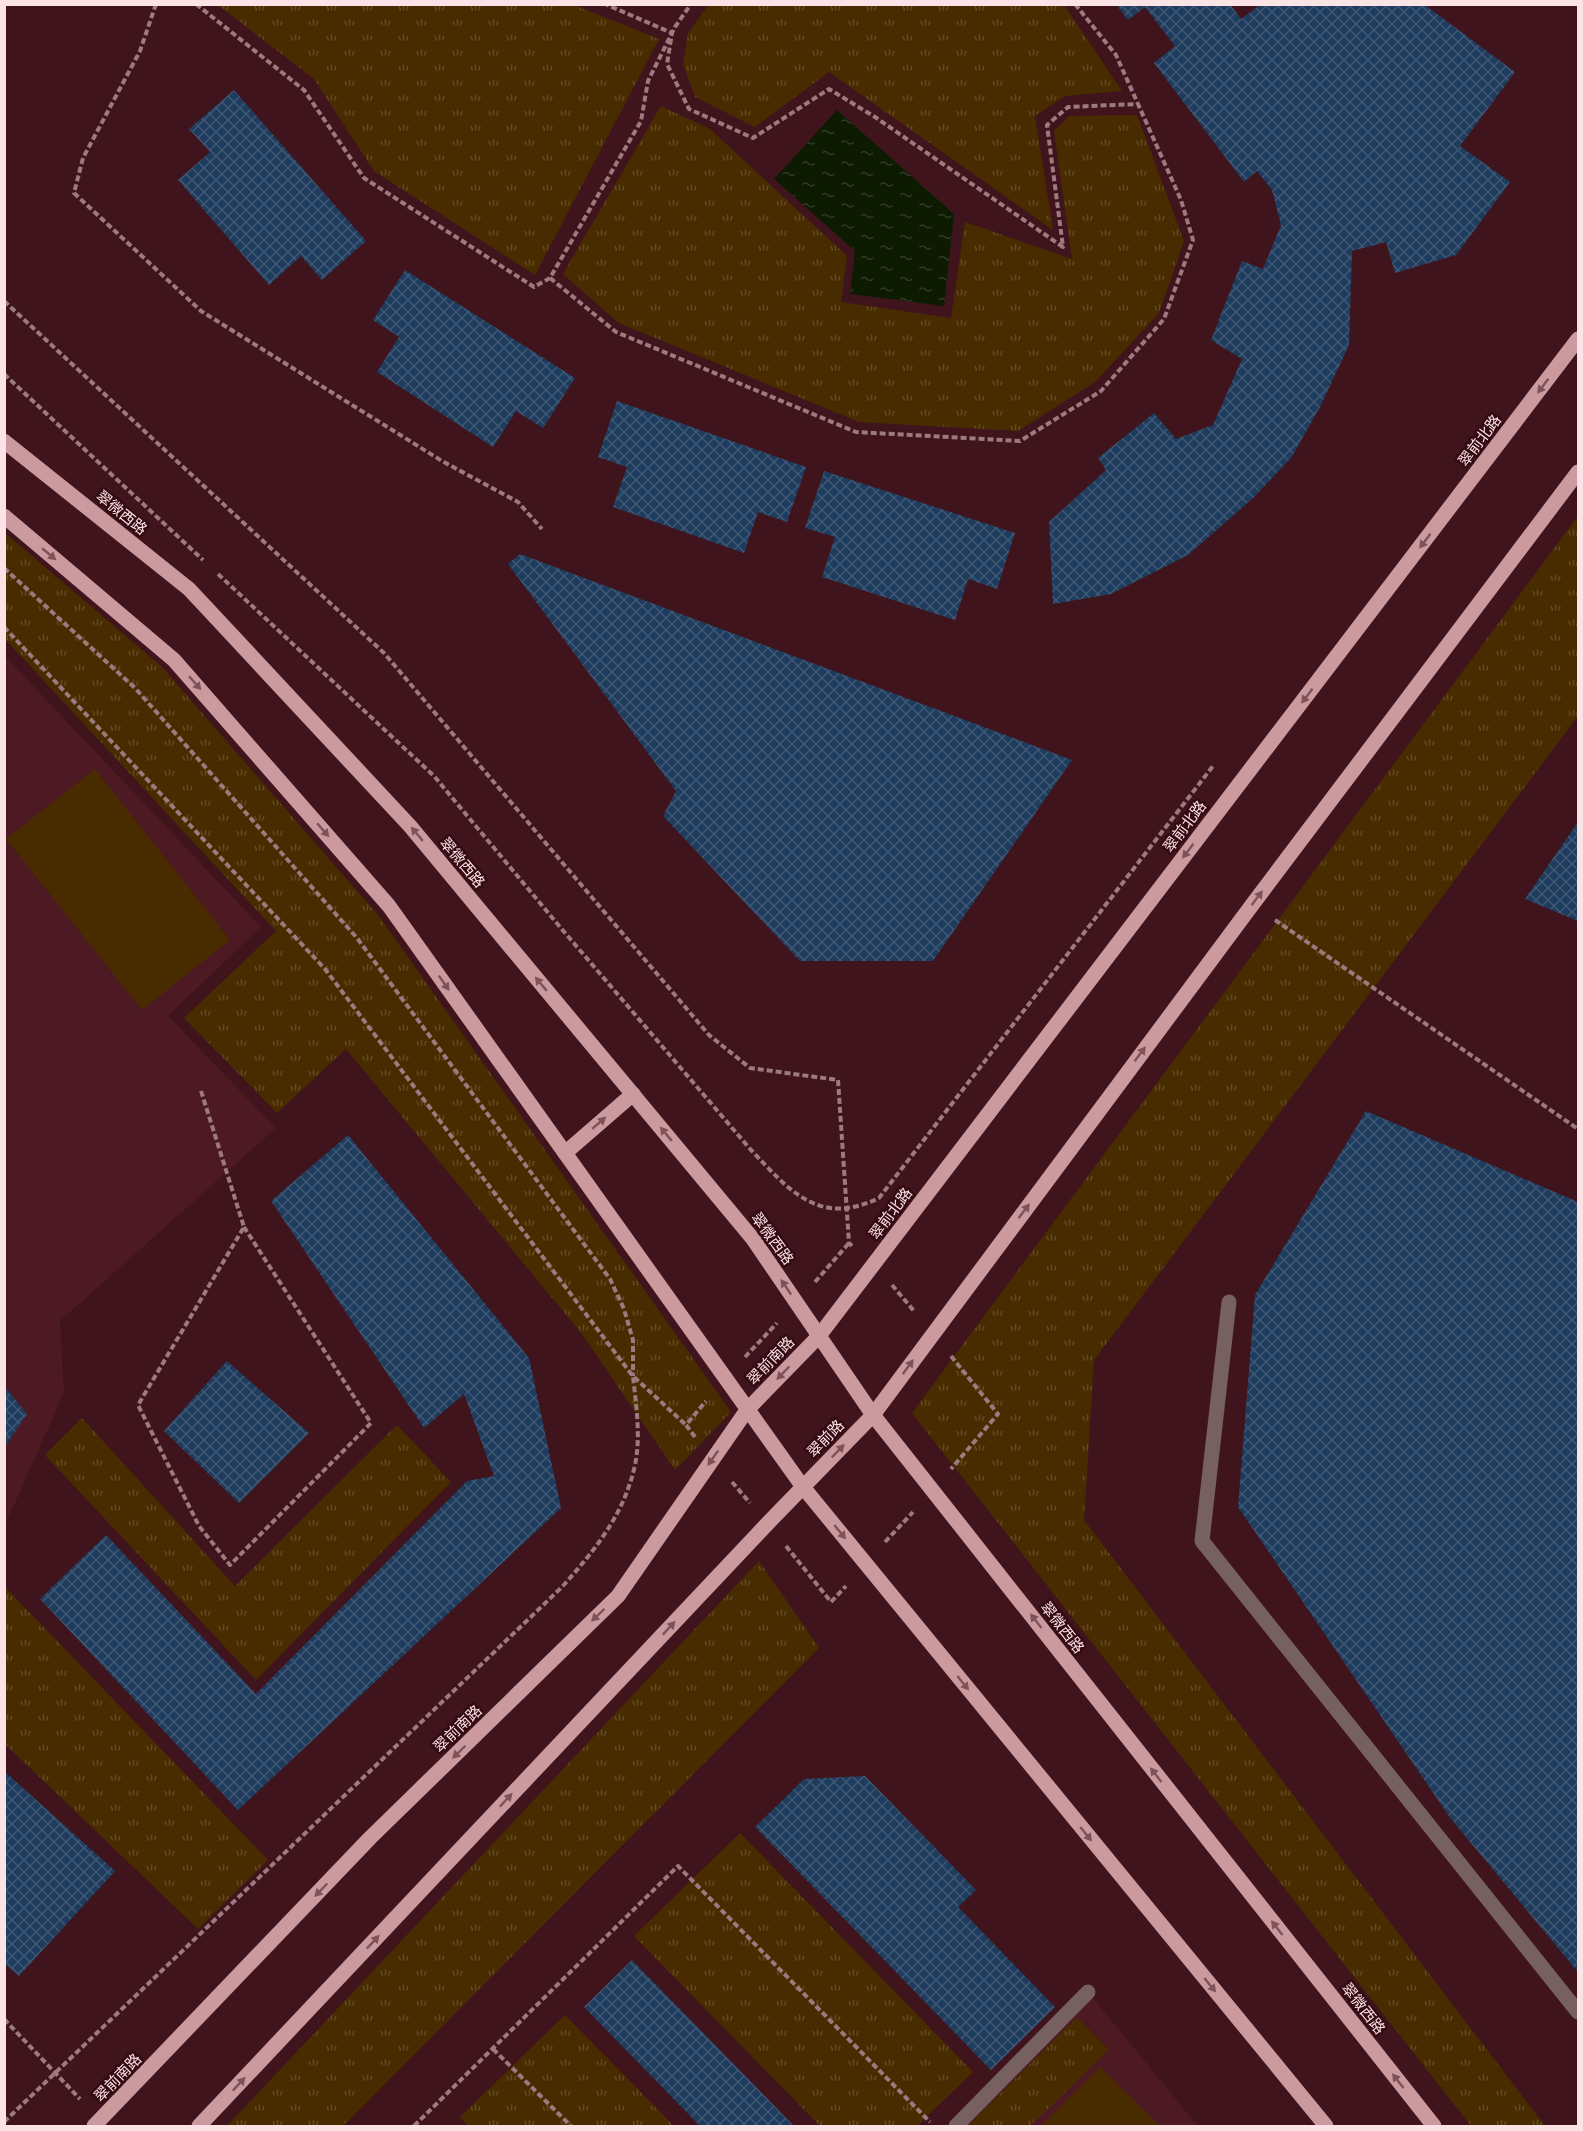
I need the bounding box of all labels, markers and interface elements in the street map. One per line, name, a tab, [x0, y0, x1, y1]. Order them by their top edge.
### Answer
one-way arrow	[1537, 377, 1549, 393]
street label: 翠前北路	[1454, 411, 1504, 469]
street label: 翠微西路	[93, 486, 151, 538]
one-way arrow	[1419, 533, 1431, 548]
one-way arrow	[41, 547, 57, 560]
one-way arrow	[188, 675, 201, 691]
one-way arrow	[1301, 688, 1313, 703]
street label: 翠前北路	[1159, 797, 1209, 855]
one-way arrow	[316, 822, 329, 837]
one-way arrow	[410, 826, 423, 842]
street label: 翠微西路	[437, 833, 489, 891]
one-way arrow	[1182, 843, 1195, 859]
one-way arrow	[1250, 890, 1263, 906]
one-way arrow	[438, 974, 450, 990]
one-way arrow	[535, 976, 548, 992]
one-way arrow	[1134, 1047, 1146, 1063]
one-way arrow	[591, 1117, 606, 1130]
one-way arrow	[660, 1126, 673, 1142]
street label: 翠前北路	[865, 1184, 915, 1242]
one-way arrow	[1017, 1203, 1029, 1218]
street label: 翠微西路	[748, 1208, 798, 1268]
one-way arrow	[781, 1279, 792, 1295]
street label: 翠前南路	[743, 1332, 797, 1388]
one-way arrow	[901, 1360, 913, 1375]
one-way arrow	[776, 1365, 790, 1379]
street label: 翠前路	[803, 1416, 847, 1460]
one-way arrow	[830, 1444, 844, 1458]
one-way arrow	[708, 1450, 719, 1466]
one-way arrow	[833, 1524, 846, 1540]
street label: 翠微西路	[1037, 1598, 1089, 1656]
one-way arrow	[591, 1608, 606, 1622]
one-way arrow	[1030, 1614, 1042, 1629]
one-way arrow	[662, 1621, 675, 1636]
one-way arrow	[956, 1675, 969, 1690]
street label: 翠前南路	[429, 1701, 485, 1755]
one-way arrow	[452, 1744, 466, 1758]
one-way arrow	[1151, 1767, 1163, 1782]
one-way arrow	[499, 1794, 513, 1808]
one-way arrow	[1080, 1826, 1093, 1842]
one-way arrow	[314, 1882, 328, 1897]
one-way arrow	[1272, 1920, 1284, 1935]
one-way arrow	[365, 1935, 379, 1949]
one-way arrow	[1203, 1977, 1216, 1992]
street label: 翠微西路	[1338, 1979, 1390, 2037]
street label: 翠前南路	[90, 2049, 144, 2105]
one-way arrow	[1393, 2073, 1405, 2088]
one-way arrow	[232, 2077, 245, 2092]

